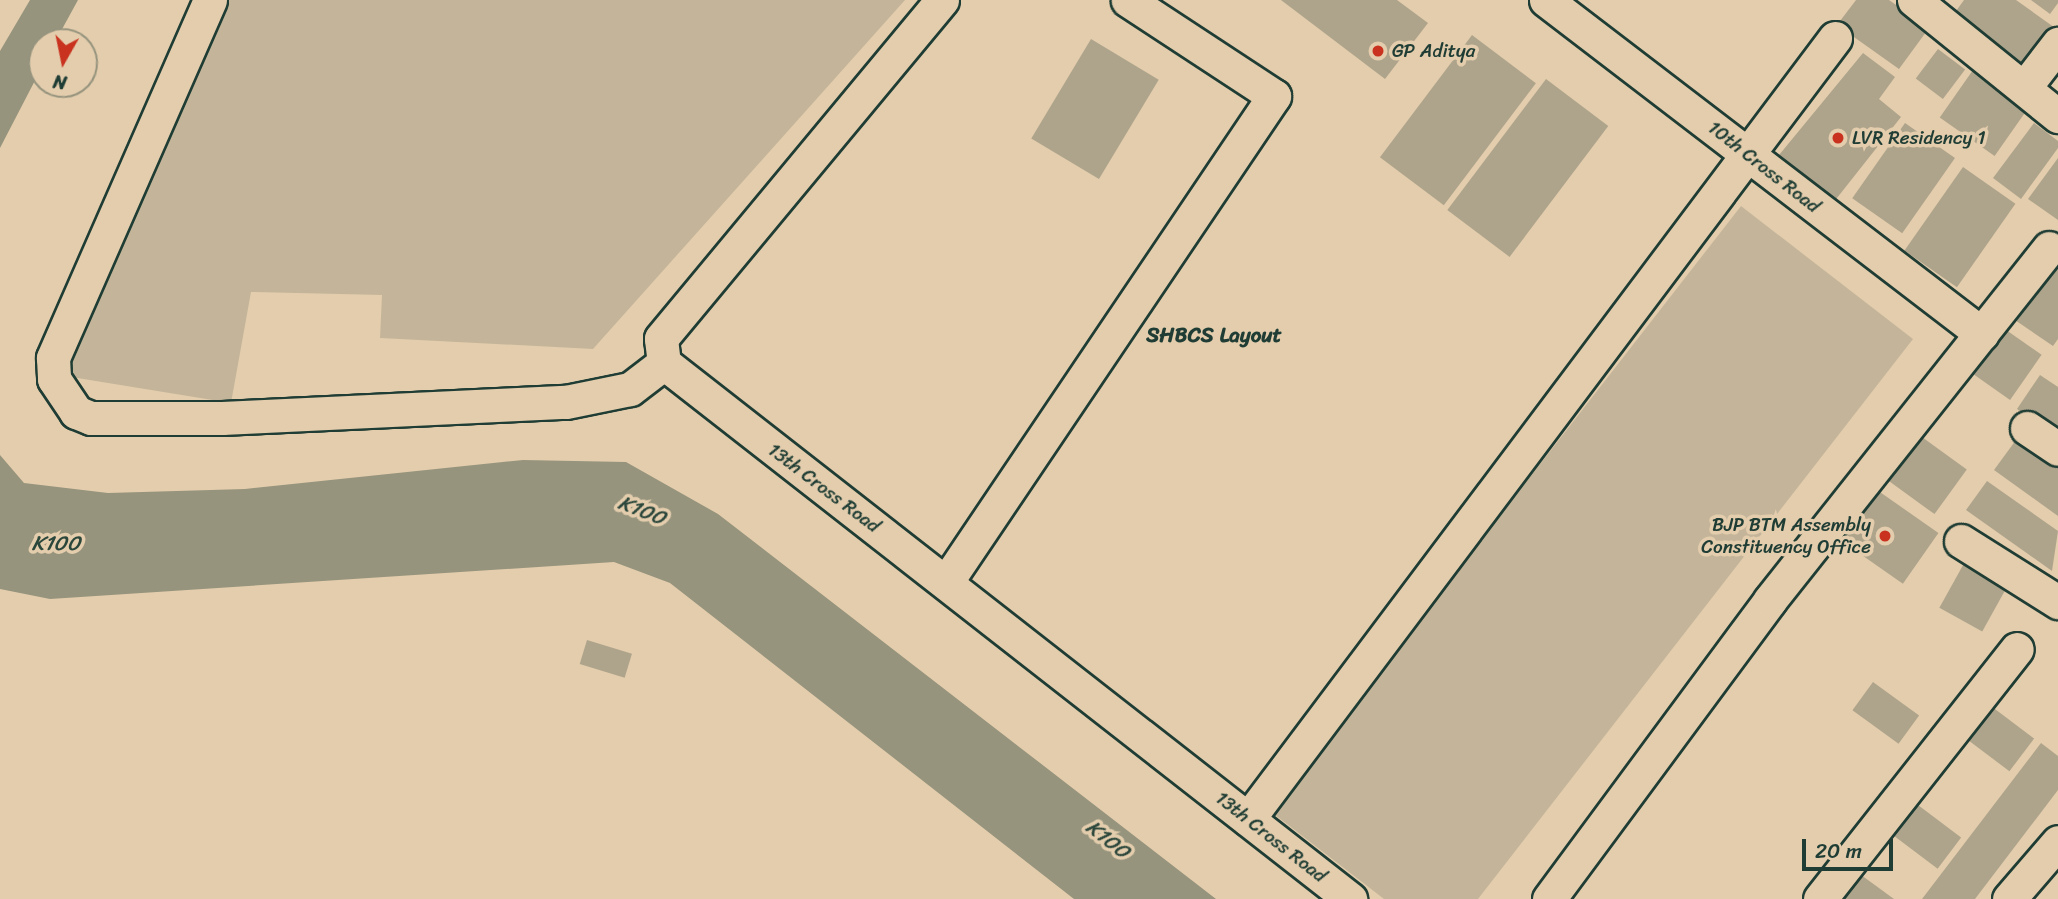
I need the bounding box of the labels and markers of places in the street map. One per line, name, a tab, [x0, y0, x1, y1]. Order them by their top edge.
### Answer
place label: GP Aditya	[1392, 40, 1475, 62]
marker: GP Aditya	[1370, 43, 1386, 59]
place label: LVR Residency 1	[1852, 127, 1986, 149]
marker: LVR Residency 1	[1830, 130, 1846, 146]
place label: BJP BTM Assembly Constituency Office	[1701, 514, 1871, 558]
marker: BJP BTM Assembly Constituency Office	[1877, 528, 1893, 544]

